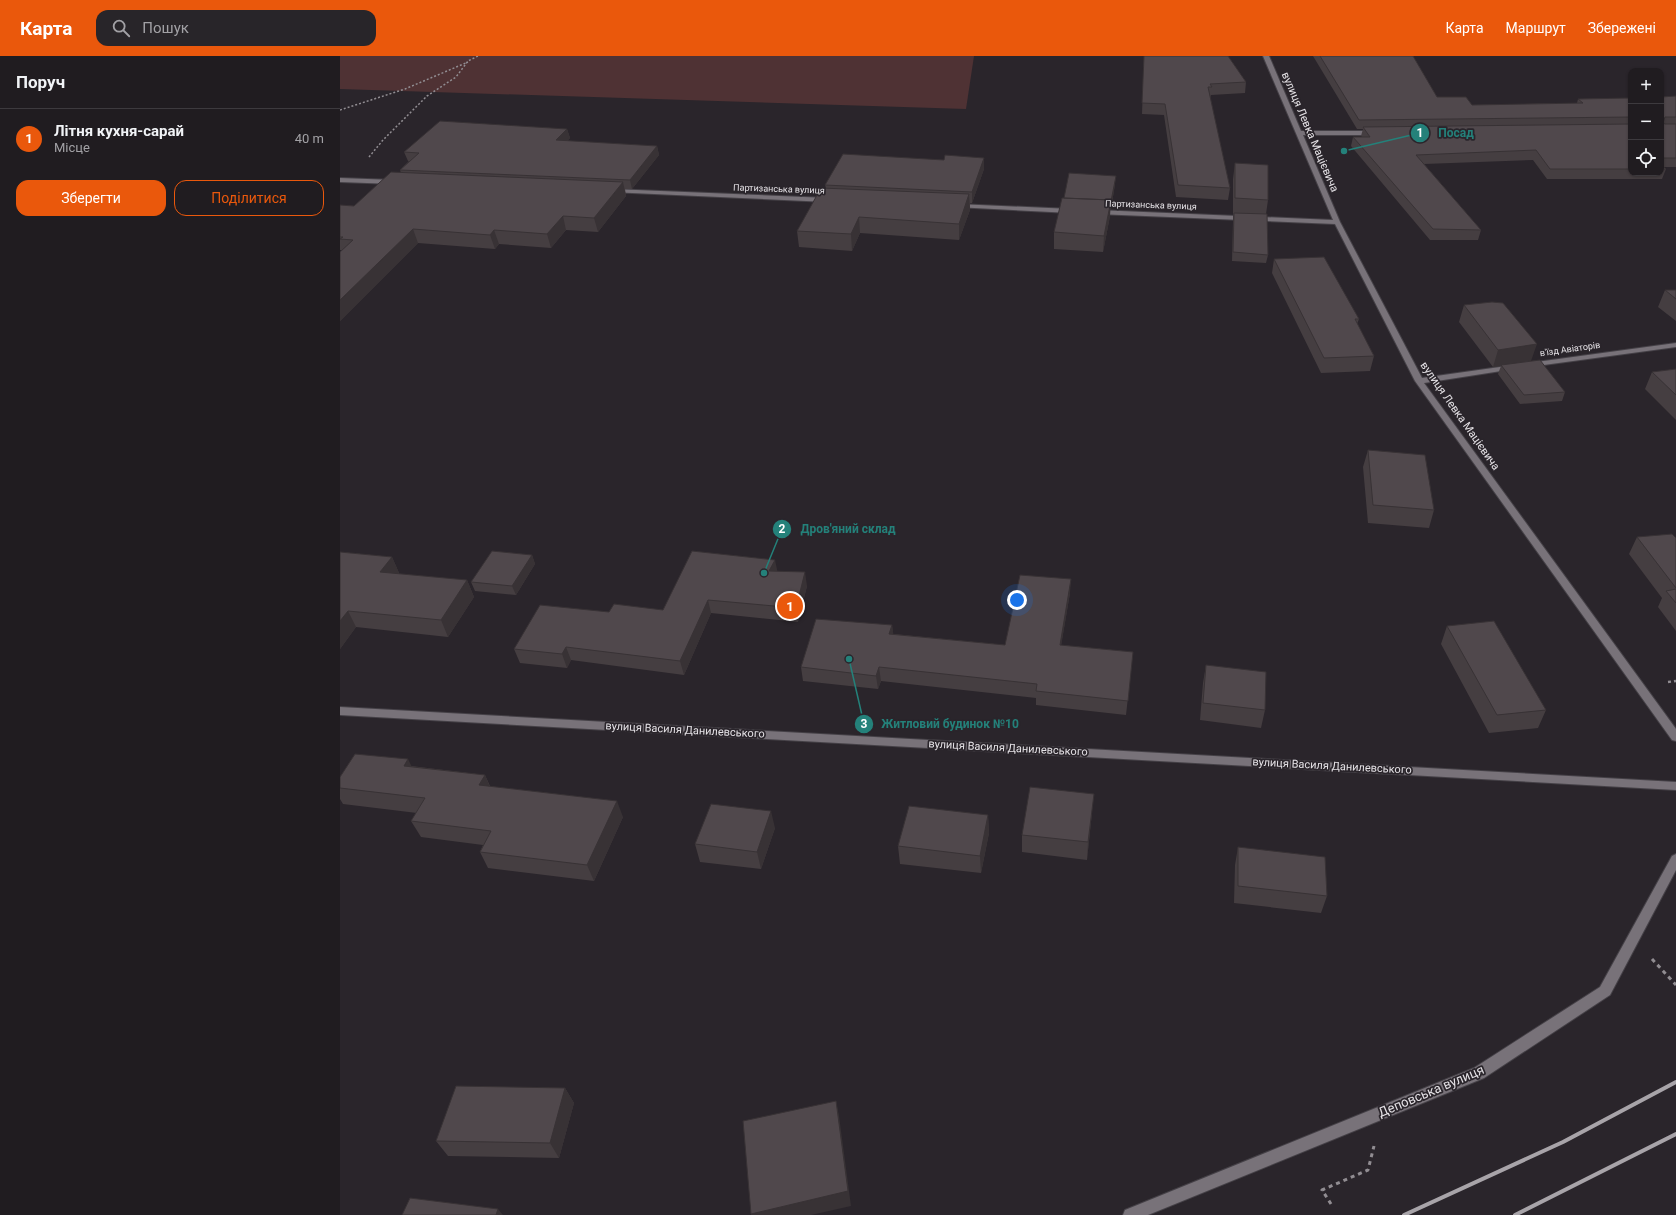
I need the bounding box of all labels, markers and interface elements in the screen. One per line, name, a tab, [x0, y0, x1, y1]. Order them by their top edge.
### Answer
search box	[96, 10, 376, 46]
text: Карта	[20, 17, 72, 40]
icon: search	[110, 17, 132, 39]
text: Пошук	[142, 19, 189, 37]
text: Карта	[1445, 20, 1484, 36]
text: Маршрут	[1506, 20, 1566, 36]
text: Збережені	[1588, 20, 1656, 36]
map controls	[1628, 68, 1664, 176]
button: +	[1628, 68, 1664, 104]
street label: вулиця Левка Мацієвича	[1279, 70, 1341, 194]
text: Поруч	[16, 72, 65, 92]
button: −	[1628, 104, 1664, 140]
callout: Посад	[1410, 121, 1482, 145]
text: Літня кухня-сарай	[54, 122, 184, 140]
text: 1	[1417, 126, 1423, 140]
text: Посад	[1438, 126, 1474, 140]
text: 1	[25, 131, 33, 146]
text: 40 m	[295, 131, 324, 146]
text: Місце	[54, 140, 90, 155]
button: locate	[1628, 140, 1664, 176]
button: Зберегти	[16, 180, 166, 216]
button: Поділитися	[174, 180, 324, 216]
street label: Партизанська вулиця	[733, 182, 825, 196]
street label: Партизанська вулиця	[1105, 198, 1197, 212]
street label: в'їзд Авіаторів	[1539, 340, 1601, 358]
street label: вулиця Левка Мацієвича	[1418, 359, 1502, 473]
callout: Дров'яний склад	[772, 517, 903, 541]
text: 2	[779, 522, 786, 536]
text: Дров'яний склад	[801, 522, 896, 536]
your location	[1007, 590, 1027, 610]
pin: 1	[777, 591, 803, 621]
callout: Житловий будинок №10	[854, 712, 1027, 736]
text: 3	[861, 717, 868, 731]
text: Житловий будинок №10	[881, 717, 1019, 731]
street label: вулиця Василя Данилевського	[605, 719, 765, 741]
street label: вулиця Василя Данилевського	[928, 737, 1088, 759]
street label: вулиця Василя Данилевського	[1252, 755, 1412, 777]
street label: Деповська вулиця	[1376, 1062, 1486, 1120]

